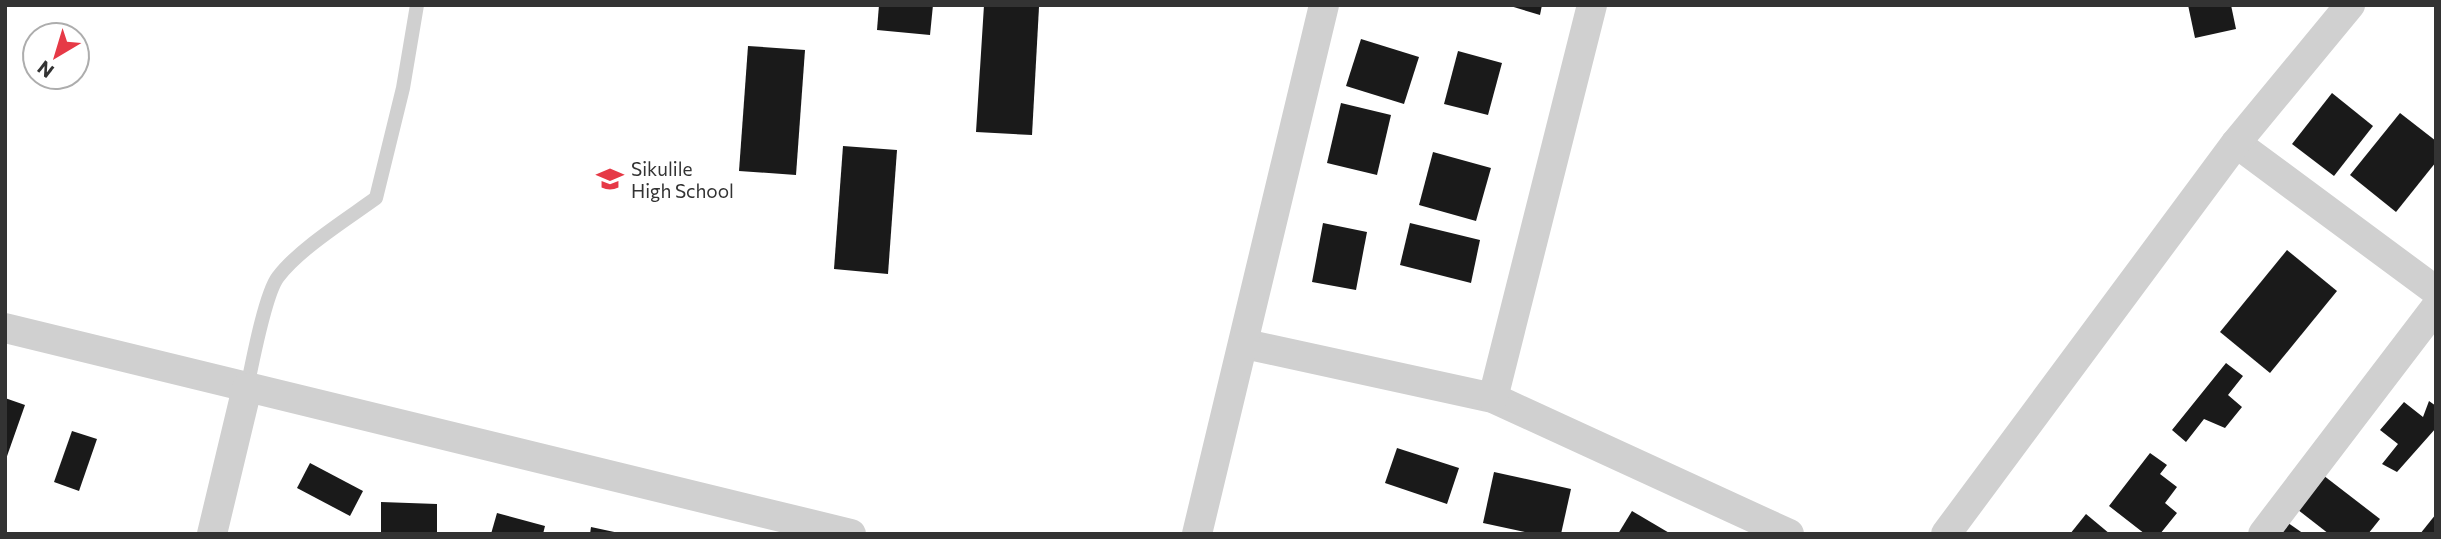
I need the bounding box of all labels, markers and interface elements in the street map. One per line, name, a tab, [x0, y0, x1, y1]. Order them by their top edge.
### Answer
north arrow	[21, 21, 91, 91]
text: N	[33, 56, 58, 83]
place label: Sikulile High School	[631, 157, 734, 202]
school or university icon: Sikulile High School	[595, 164, 625, 194]

